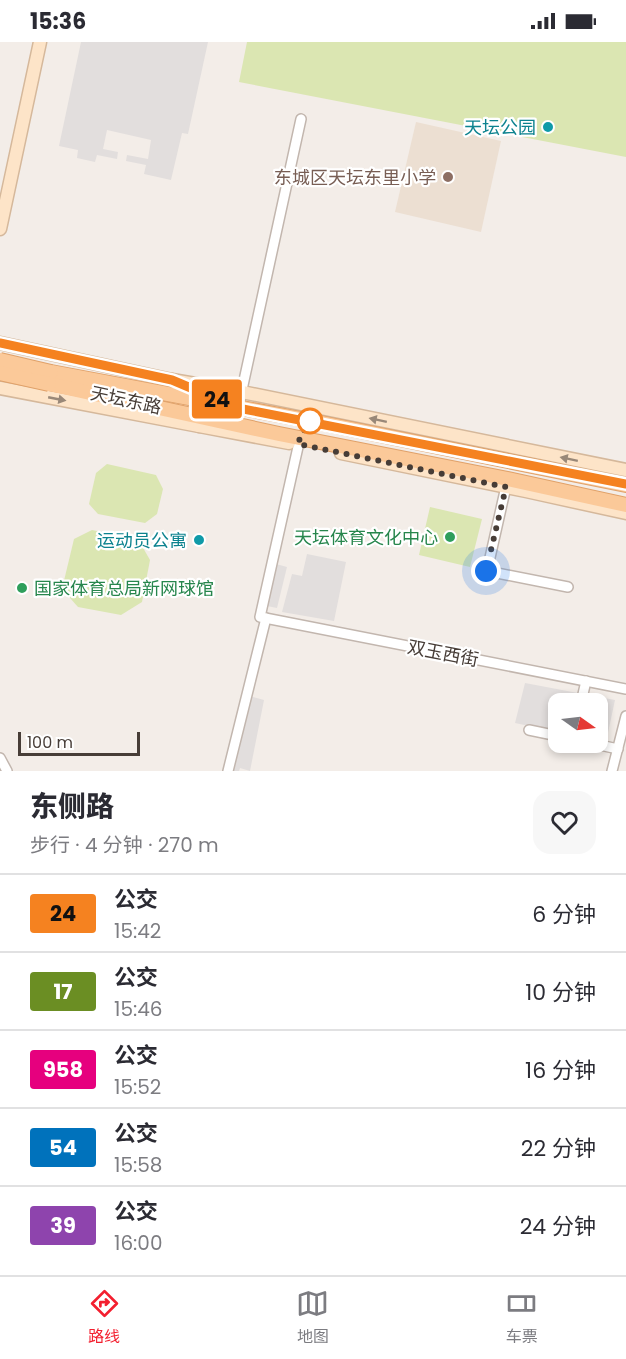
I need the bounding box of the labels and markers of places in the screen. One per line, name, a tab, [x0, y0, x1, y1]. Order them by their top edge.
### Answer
place label: 天坛公园	[464, 115, 536, 140]
marker: 天坛公园	[541, 120, 555, 134]
place label: 东城区天坛东里小学	[274, 165, 436, 190]
marker: 东城区天坛东里小学	[441, 170, 455, 184]
unlabelled marker	[297, 408, 323, 434]
place label: 天坛体育文化中心	[294, 525, 438, 550]
place label: 运动员公寓	[97, 528, 187, 553]
marker: 天坛体育文化中心	[443, 530, 457, 544]
marker: 运动员公寓	[192, 533, 206, 547]
place label: 国家体育总局新网球馆	[34, 576, 214, 601]
marker: 国家体育总局新网球馆	[15, 581, 29, 595]

